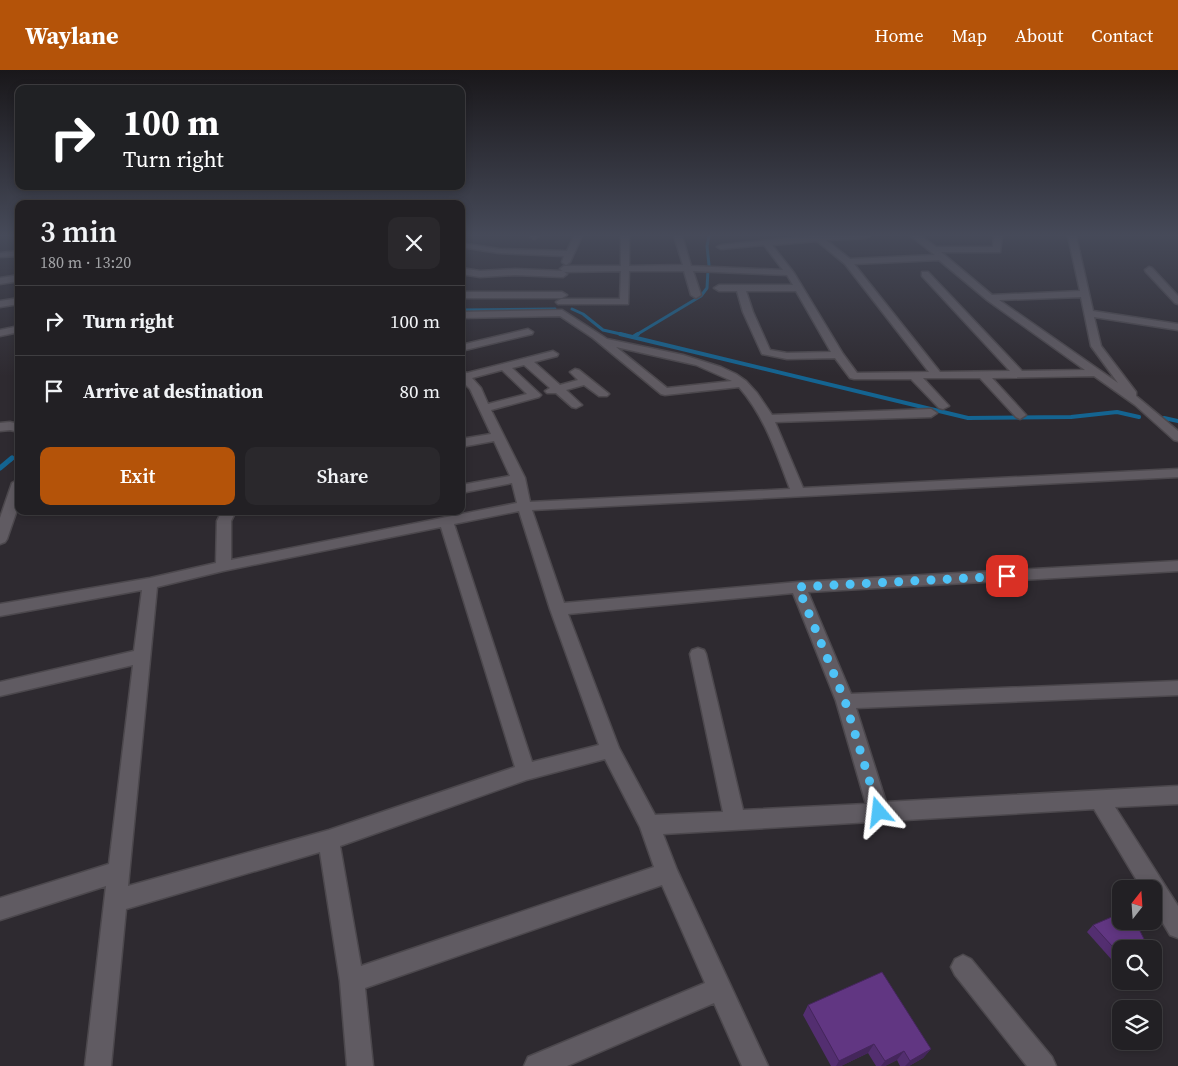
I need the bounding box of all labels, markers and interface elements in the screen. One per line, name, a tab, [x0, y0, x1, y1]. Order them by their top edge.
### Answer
text: Waylane	[25, 19, 119, 52]
text: Home	[875, 23, 924, 48]
text: Map	[952, 23, 987, 48]
text: About	[1015, 23, 1063, 48]
text: Contact	[1091, 23, 1153, 48]
text: 100 m	[123, 99, 219, 147]
icon: right	[40, 105, 105, 170]
text: Turn right	[123, 144, 224, 174]
text: 3 min	[40, 211, 117, 252]
button: close	[388, 217, 440, 269]
text: 180 m · 13:20	[40, 251, 131, 273]
icon: right	[40, 307, 68, 335]
text: Turn right	[83, 308, 174, 334]
text: 100 m	[390, 308, 440, 334]
icon: arrive	[40, 377, 68, 405]
text: Arrive at destination	[83, 378, 263, 404]
text: 80 m	[399, 378, 440, 404]
button: Exit	[40, 447, 235, 505]
button: Share	[245, 447, 440, 505]
pin	[986, 555, 1028, 597]
icon: arrive	[993, 562, 1021, 590]
position arrow	[852, 785, 904, 837]
north arrow	[1112, 880, 1162, 930]
map controls	[1112, 880, 1162, 1050]
button: search	[1112, 940, 1162, 990]
button: layers	[1112, 1000, 1162, 1050]

